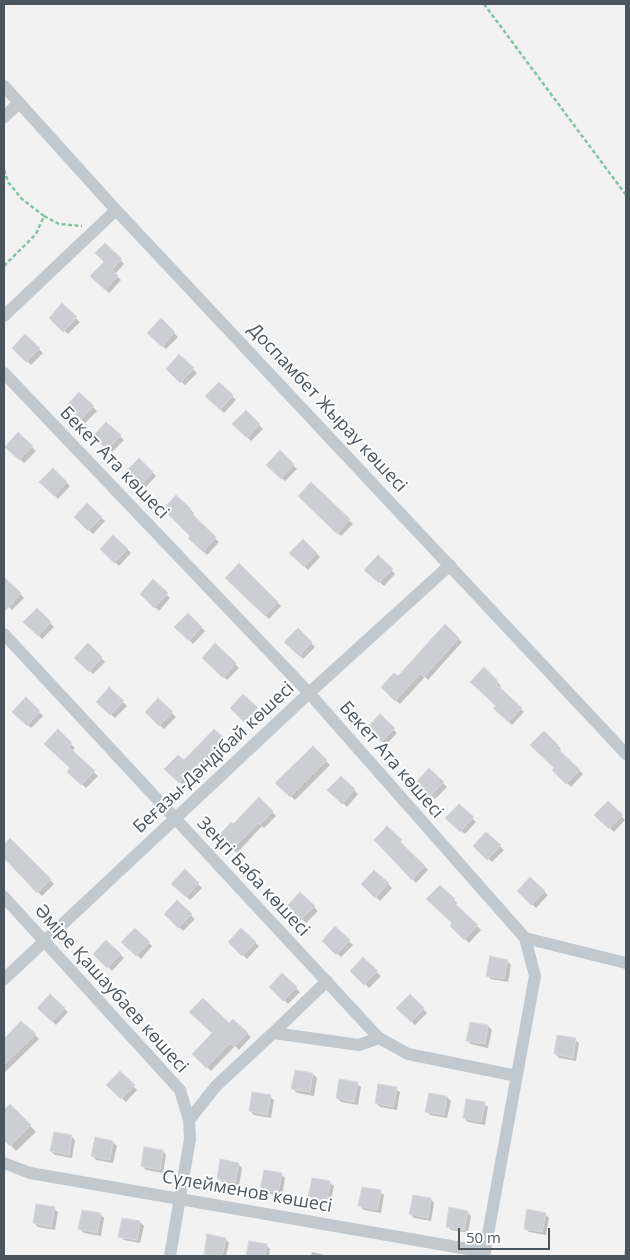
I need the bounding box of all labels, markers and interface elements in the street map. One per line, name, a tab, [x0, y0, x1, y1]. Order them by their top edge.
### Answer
street label: Доспамбет Жырау көшесі	[243, 319, 411, 497]
street label: Бекет Ата көшесі	[55, 402, 173, 524]
street label: Беғазы-Дәндібай көшесі	[129, 678, 299, 838]
street label: Бекет Ата көшесі	[334, 697, 448, 823]
street label: Зеңгі Баба көшесі	[192, 813, 314, 941]
street label: Әміре Қашаубаев көшесі	[30, 900, 192, 1078]
street label: Сүлейменов көшесі	[160, 1166, 334, 1218]
scale bar	[460, 1218, 552, 1250]
text: 50 m	[466, 1227, 501, 1247]

